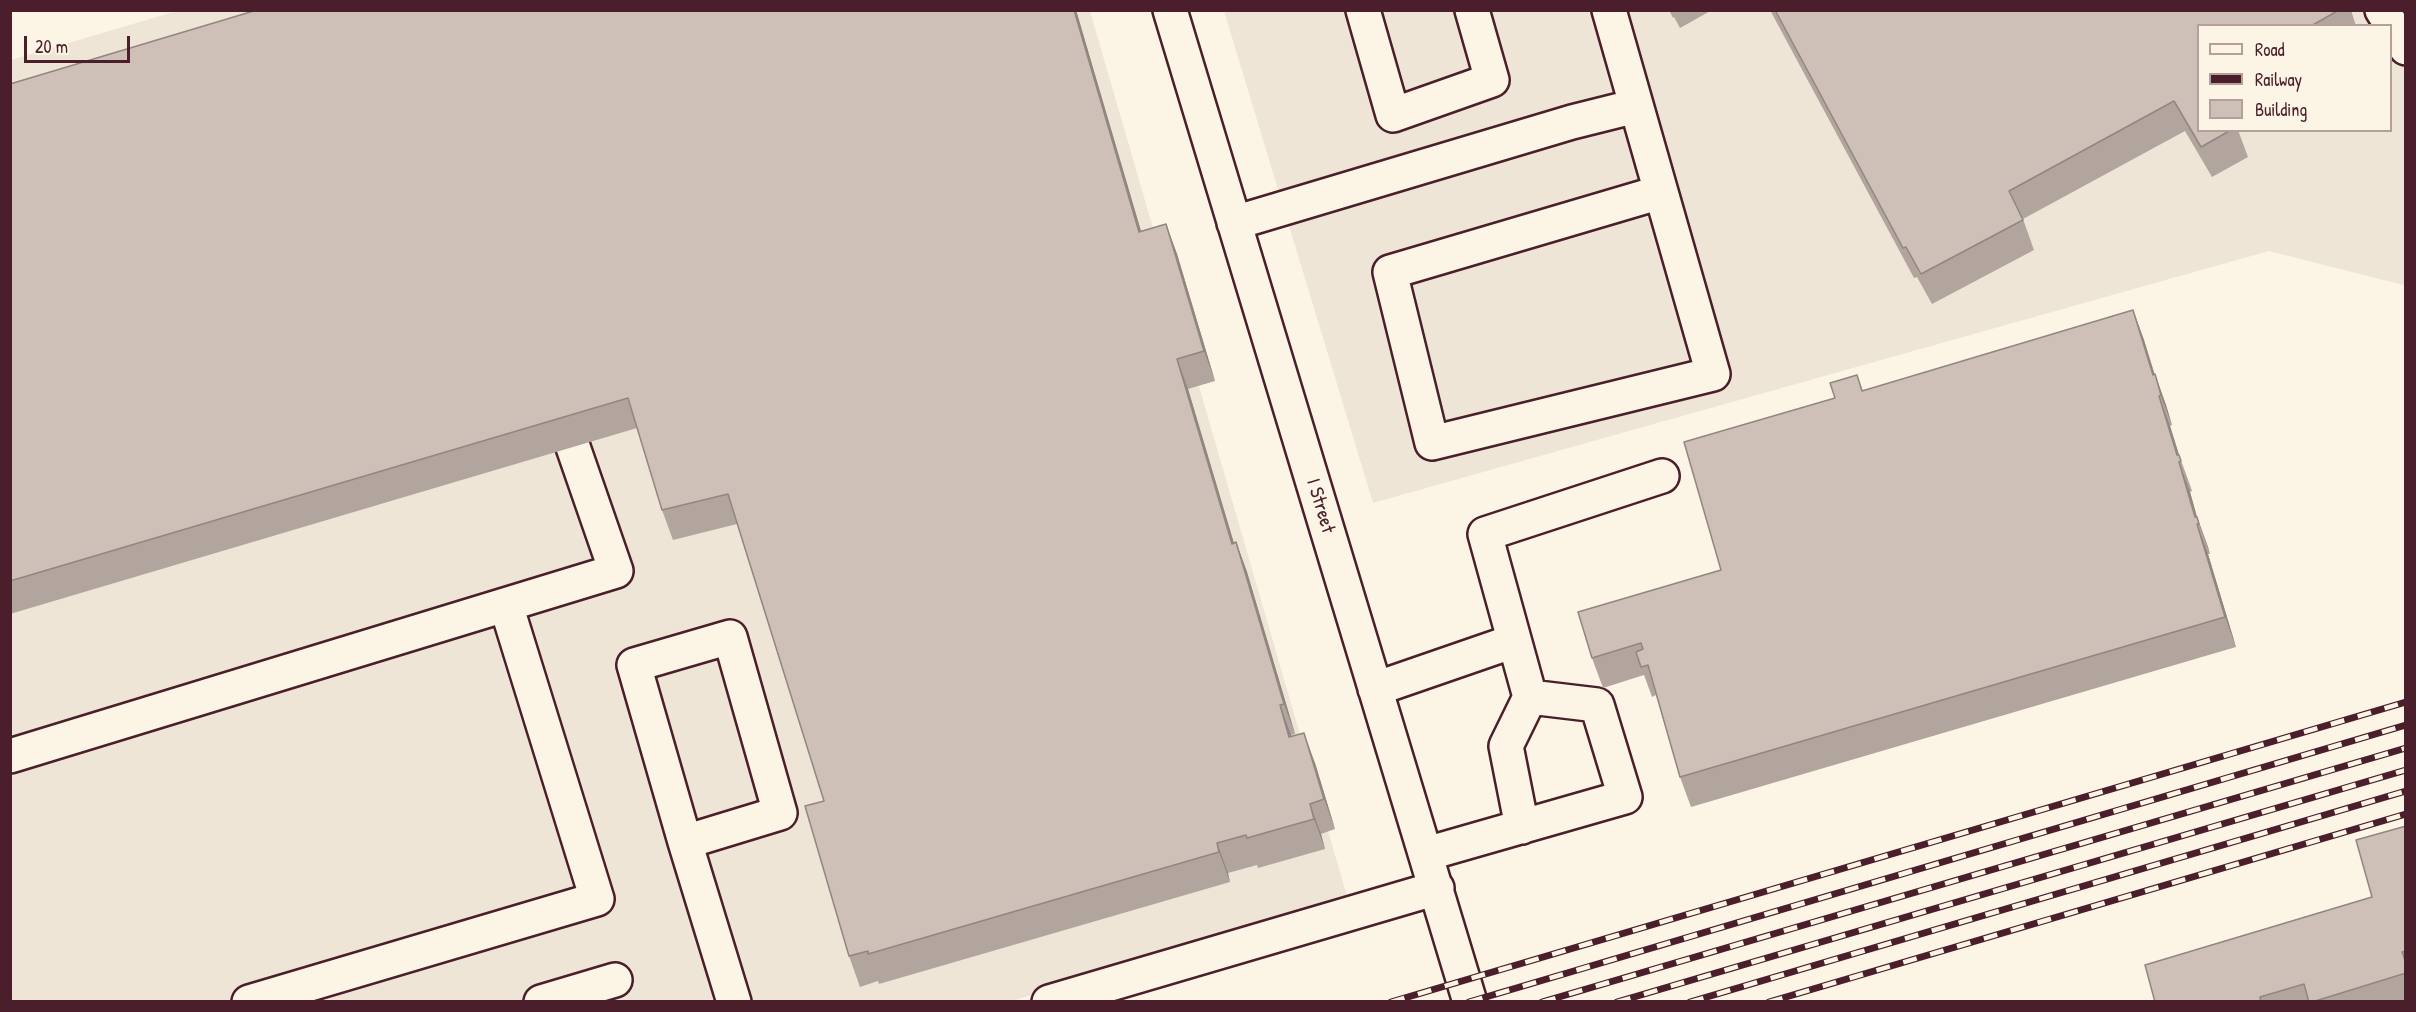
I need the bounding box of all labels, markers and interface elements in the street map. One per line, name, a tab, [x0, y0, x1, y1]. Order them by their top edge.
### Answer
scale bar	[27, 24, 134, 62]
legend	[2197, 24, 2392, 132]
text: 20 m	[35, 34, 68, 59]
text: Road	[2255, 37, 2285, 62]
text: Railway	[2255, 67, 2302, 92]
text: Building	[2255, 97, 2307, 122]
street label: I Street	[1300, 476, 1340, 536]

